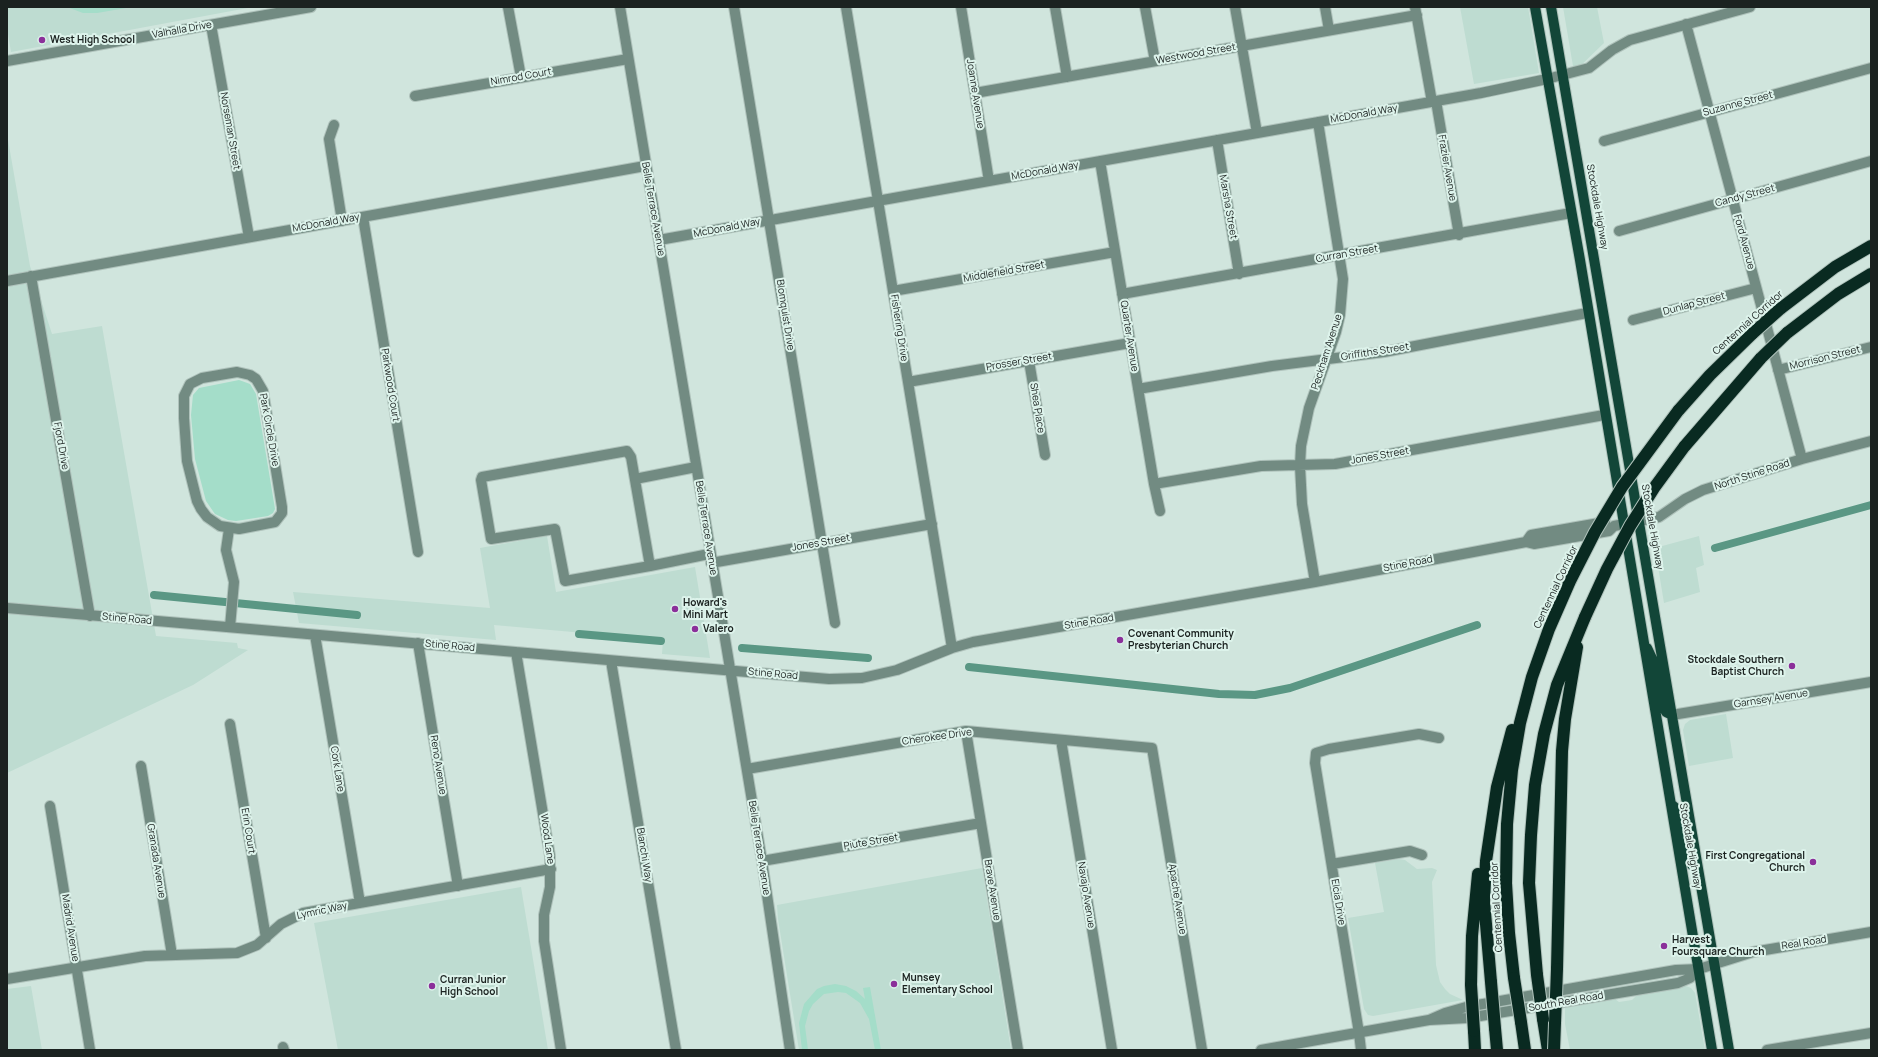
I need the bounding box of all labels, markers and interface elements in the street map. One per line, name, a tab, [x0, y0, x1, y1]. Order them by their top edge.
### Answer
street label: Valhalla Drive	[151, 19, 213, 41]
place label: West High School	[50, 34, 135, 46]
marker: West High School	[37, 35, 47, 45]
street label: Westwood Street	[1155, 41, 1237, 67]
street label: Joanne Avenue	[964, 58, 986, 130]
street label: Nimrod Court	[490, 66, 552, 88]
street label: Suzanne Street	[1702, 89, 1774, 119]
street label: Norseman Street	[217, 91, 243, 171]
street label: McDonald Way	[1330, 102, 1398, 126]
street label: Frazier Avenue	[1435, 134, 1459, 202]
street label: McDonald Way	[1011, 159, 1079, 183]
street label: Belle Terrace Avenue	[639, 161, 667, 257]
street label: Stockdale Highway	[1584, 163, 1610, 251]
street label: Marsha Street	[1216, 174, 1240, 240]
street label: Candy Street	[1714, 182, 1776, 210]
street label: McDonald Way	[292, 211, 360, 235]
street label: Ford Avenue	[1731, 213, 1757, 271]
street label: McDonald Way	[693, 216, 761, 240]
street label: Curran Street	[1315, 243, 1379, 265]
street label: Middlefield Street	[962, 259, 1046, 285]
street label: Blomquist Drive	[773, 279, 797, 351]
street label: Centennial Corridor	[1710, 288, 1786, 358]
street label: Dunlap Street	[1662, 290, 1726, 318]
street label: Fishering Drive	[888, 294, 910, 362]
street label: Quarter Avenue	[1117, 300, 1141, 372]
street label: Peckham Avenue	[1309, 313, 1345, 391]
street label: Griffiths Street	[1340, 341, 1410, 363]
street label: Morrison Street	[1788, 343, 1862, 373]
street label: Parkwood Court	[378, 348, 402, 422]
street label: Prosser Street	[985, 350, 1053, 374]
street label: Shea Place	[1027, 382, 1047, 434]
street label: Park Circle Drive	[257, 393, 281, 467]
street label: Fjord Drive	[51, 421, 71, 471]
street label: Jones Street	[1350, 445, 1410, 467]
street label: North Stine Road	[1713, 457, 1791, 493]
street label: Belle Terrace Avenue	[693, 480, 719, 576]
street label: Stockdale Highway	[1639, 483, 1665, 571]
street label: Jones Street	[791, 532, 851, 554]
street label: Centennial Corridor	[1531, 543, 1581, 631]
street label: Stine Road	[1382, 553, 1434, 575]
place label: Howard's Mini Mart	[683, 597, 728, 620]
marker: Howard's Mini Mart	[670, 604, 680, 614]
street label: Stine Road	[102, 611, 152, 627]
street label: Stine Road	[1063, 612, 1115, 632]
place label: Valero	[703, 623, 734, 635]
marker: Valero	[690, 624, 700, 634]
place label: Covenant Community Presbyterian Church	[1128, 628, 1234, 652]
marker: Covenant Community Presbyterian Church	[1115, 635, 1125, 645]
street label: Stine Road	[425, 638, 475, 654]
place label: Stockdale Southern Baptist Church	[1688, 654, 1784, 678]
marker: Stockdale Southern Baptist Church	[1787, 661, 1797, 671]
street label: Stine Road	[748, 666, 798, 682]
street label: Garnsey Avenue	[1733, 687, 1809, 711]
street label: Cherokee Drive	[901, 726, 973, 748]
street label: Reno Avenue	[427, 734, 449, 796]
street label: Cork Lane	[327, 745, 347, 793]
street label: Belle Terrace Avenue	[746, 800, 772, 896]
street label: Stockdale Highway	[1677, 802, 1703, 890]
street label: Erin Court	[238, 807, 258, 855]
street label: Wood Lane	[538, 813, 556, 865]
street label: Granada Avenue	[144, 823, 168, 899]
street label: Bianchi Way	[634, 827, 654, 883]
street label: Piute Street	[843, 831, 899, 853]
place label: First Congregational Church	[1705, 850, 1805, 874]
marker: First Congregational Church	[1808, 857, 1818, 867]
street label: Brave Avenue	[981, 859, 1003, 921]
street label: Navajo Avenue	[1075, 861, 1097, 929]
street label: Centennial Corridor	[1489, 862, 1505, 952]
street label: Apache Avenue	[1165, 863, 1189, 935]
street label: Elcia Drive	[1328, 878, 1348, 926]
street label: Madrid Avenue	[59, 893, 81, 963]
street label: Lymric Way	[296, 900, 348, 922]
place label: Harvest Foursquare Church	[1672, 934, 1765, 958]
street label: Real Road	[1781, 934, 1827, 952]
marker: Harvest Foursquare Church	[1659, 941, 1669, 951]
place label: Munsey Elementary School	[902, 972, 993, 996]
place label: Curran Junior High School	[440, 974, 506, 998]
marker: Munsey Elementary School	[889, 979, 899, 989]
marker: Curran Junior High School	[427, 981, 437, 991]
street label: South Real Road	[1528, 990, 1604, 1014]

